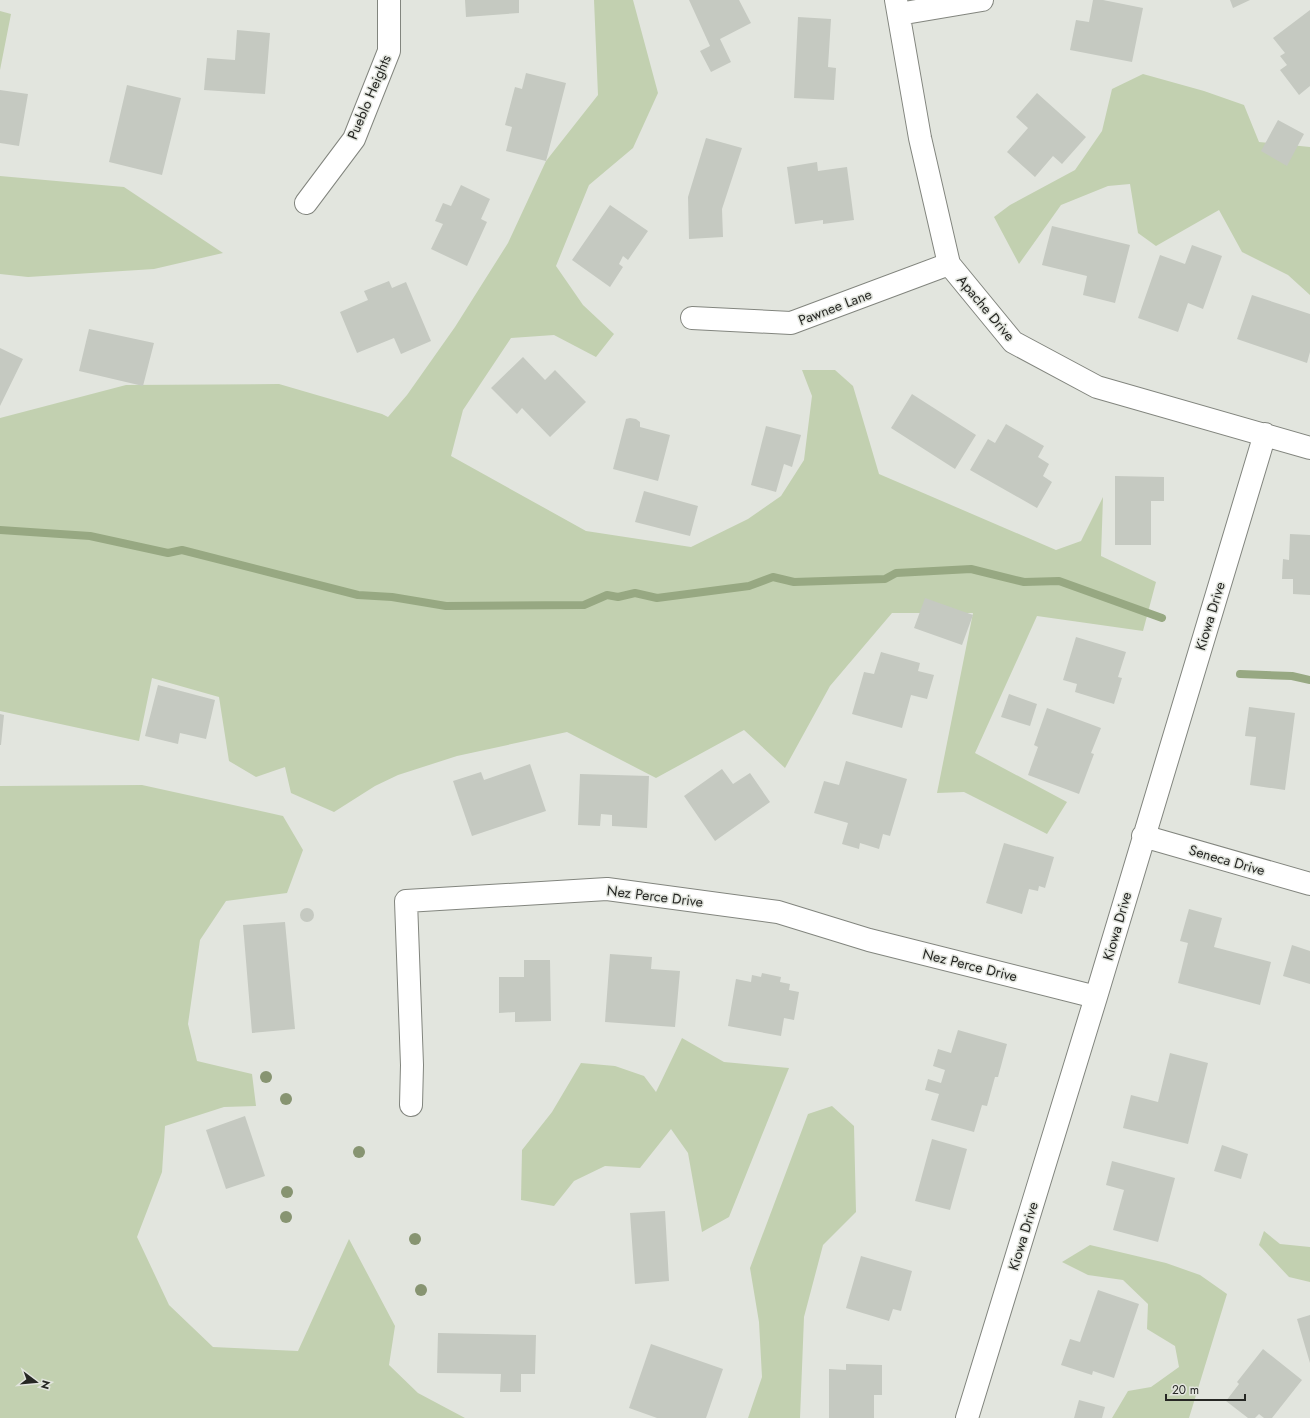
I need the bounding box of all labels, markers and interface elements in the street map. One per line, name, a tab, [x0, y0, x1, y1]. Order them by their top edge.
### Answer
street label: Pueblo Heights	[342, 51, 396, 142]
street label: Apache Drive	[952, 271, 1020, 345]
street label: Pawnee Lane	[795, 284, 875, 330]
street label: Kiowa Drive	[1190, 579, 1230, 653]
street label: Seneca Drive	[1187, 840, 1267, 880]
street label: Nez Perce Drive	[606, 880, 704, 912]
street label: Kiowa Drive	[1098, 889, 1136, 963]
street label: Nez Perce Drive	[921, 944, 1019, 986]
street label: Kiowa Drive	[1003, 1199, 1043, 1273]
north arrow	[16, 1362, 56, 1402]
scale bar	[1166, 1376, 1245, 1402]
text: N	[37, 1378, 55, 1391]
text: 20 m	[1172, 1381, 1199, 1399]

